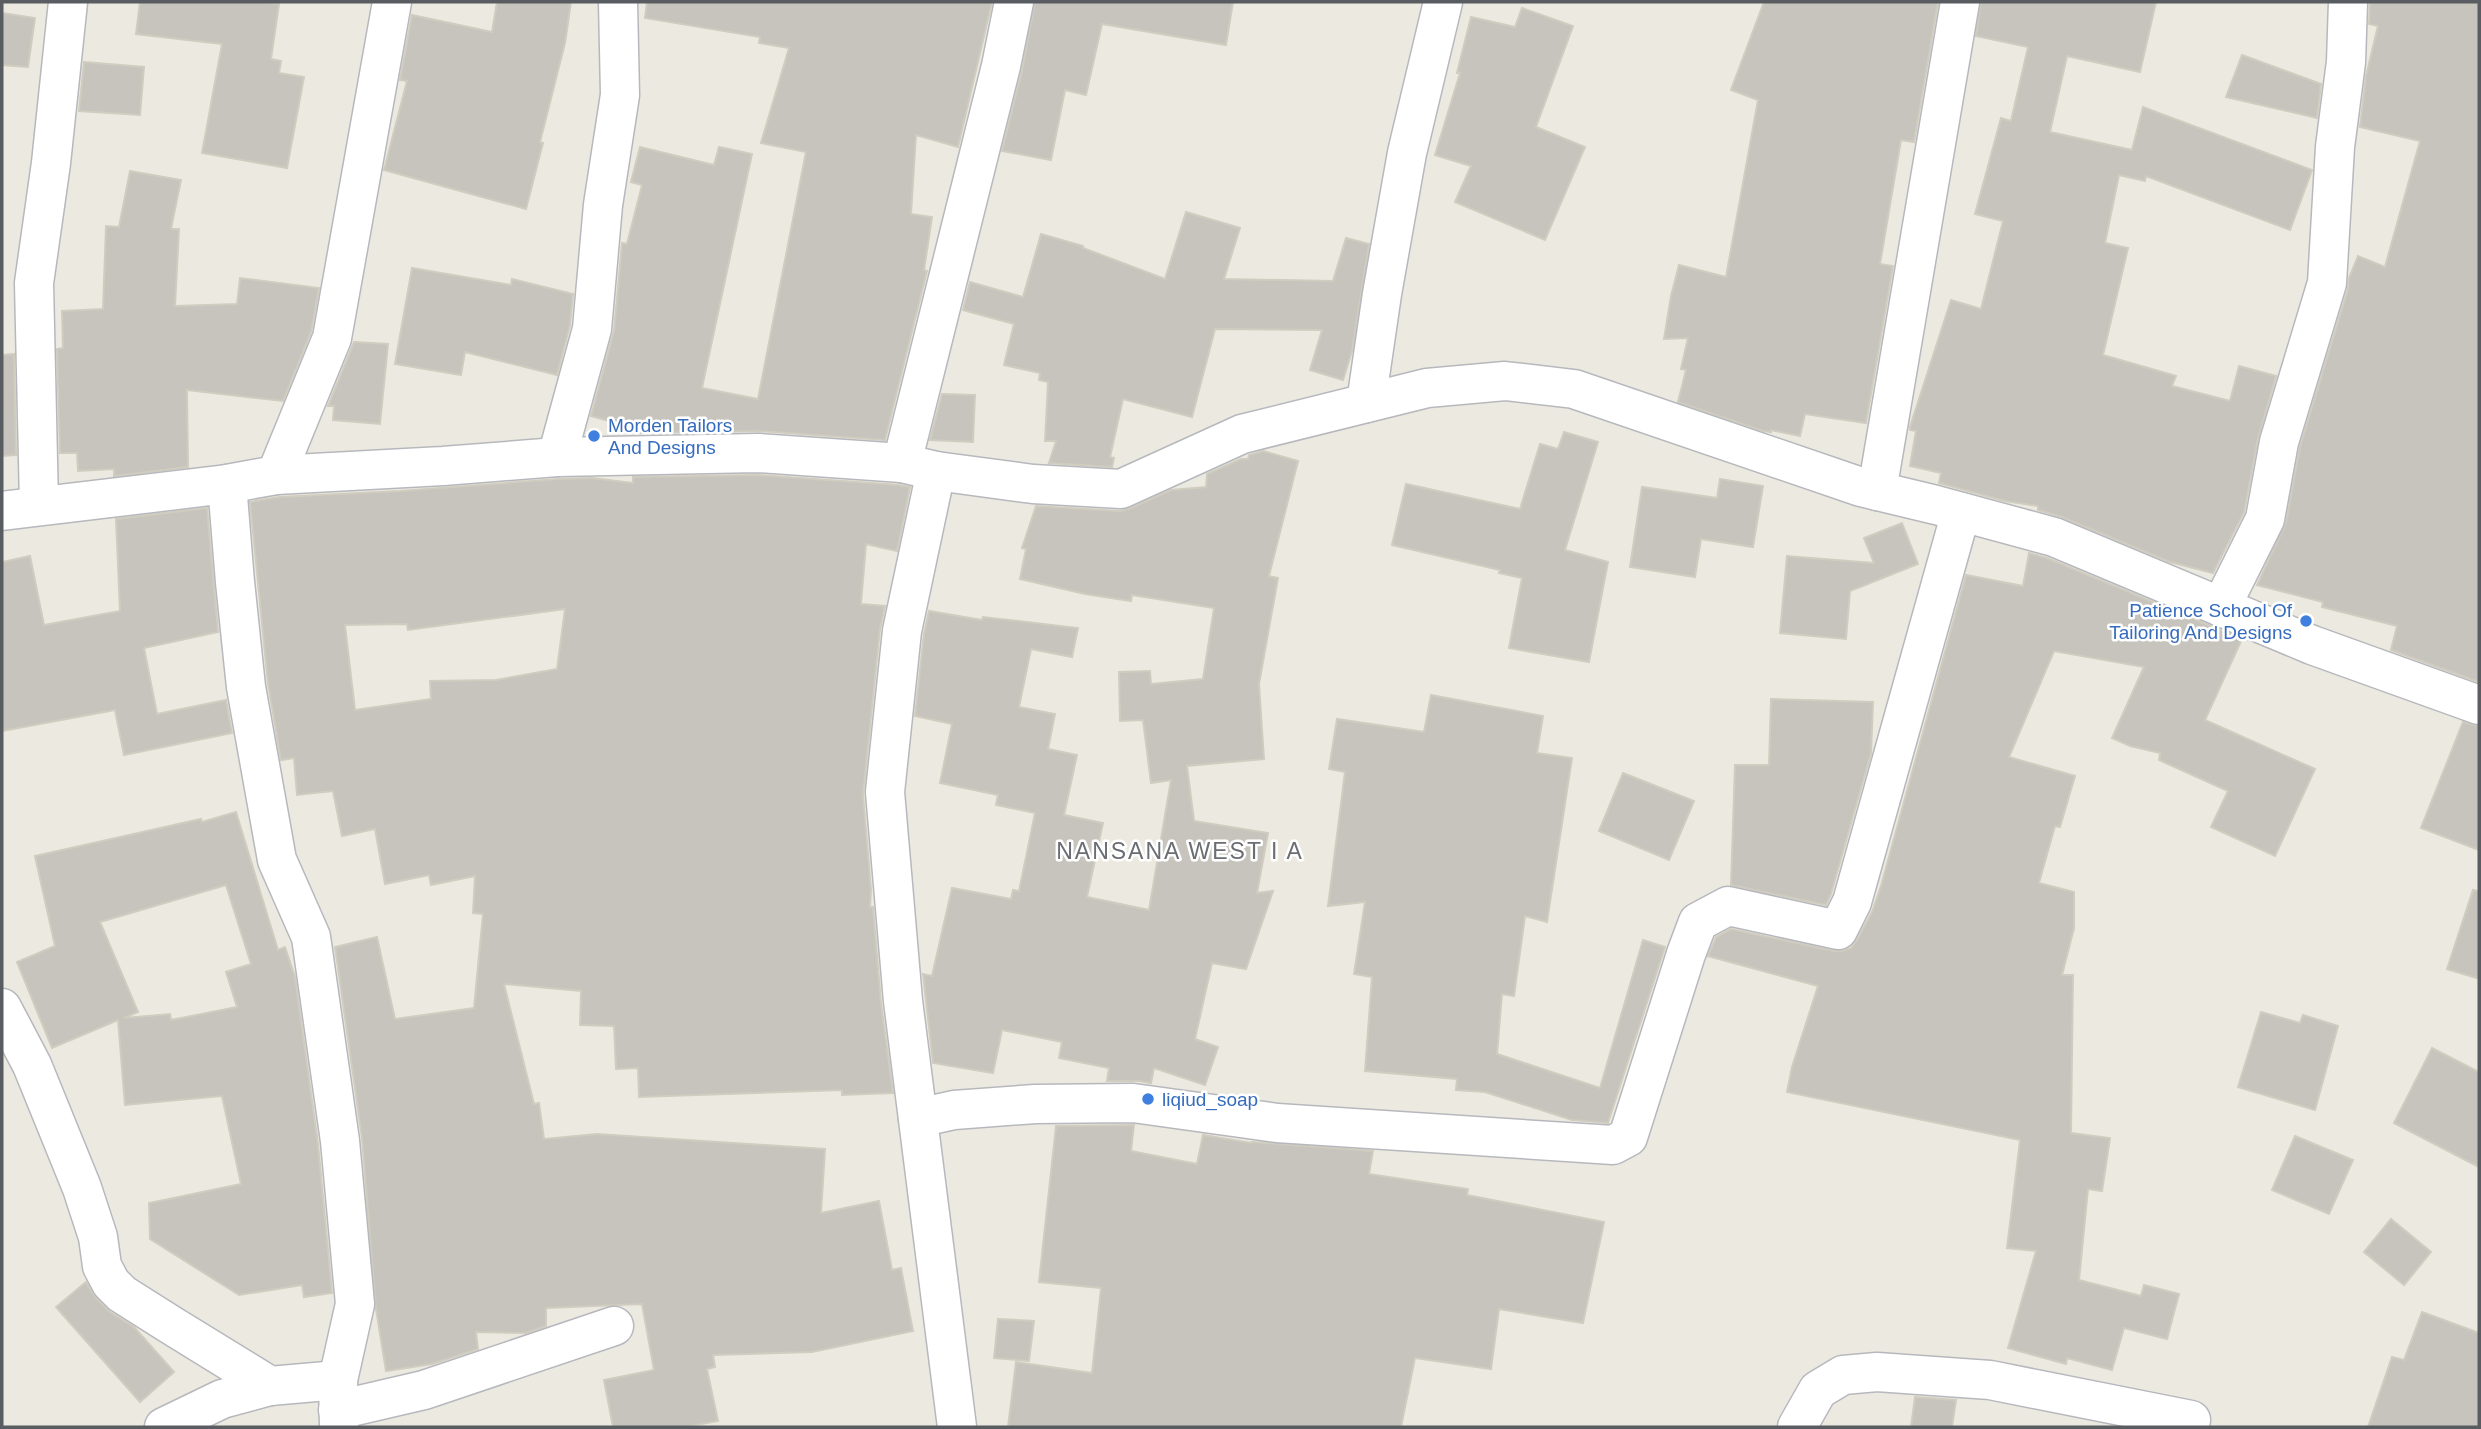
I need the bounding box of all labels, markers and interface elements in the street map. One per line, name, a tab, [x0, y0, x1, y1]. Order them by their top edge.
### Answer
place label: Morden Tailors And Designs	[608, 415, 732, 458]
marker: Morden Tailors And Designs	[586, 428, 602, 444]
place label: Patience School Of Tailoring And Designs	[2109, 600, 2293, 643]
marker: Patience School Of Tailoring And Designs	[2298, 613, 2314, 629]
district label: NANSANA WEST I A	[1056, 838, 1304, 864]
place label: liqiud_soap	[1162, 1089, 1258, 1111]
marker: liqiud_soap	[1140, 1091, 1156, 1107]

